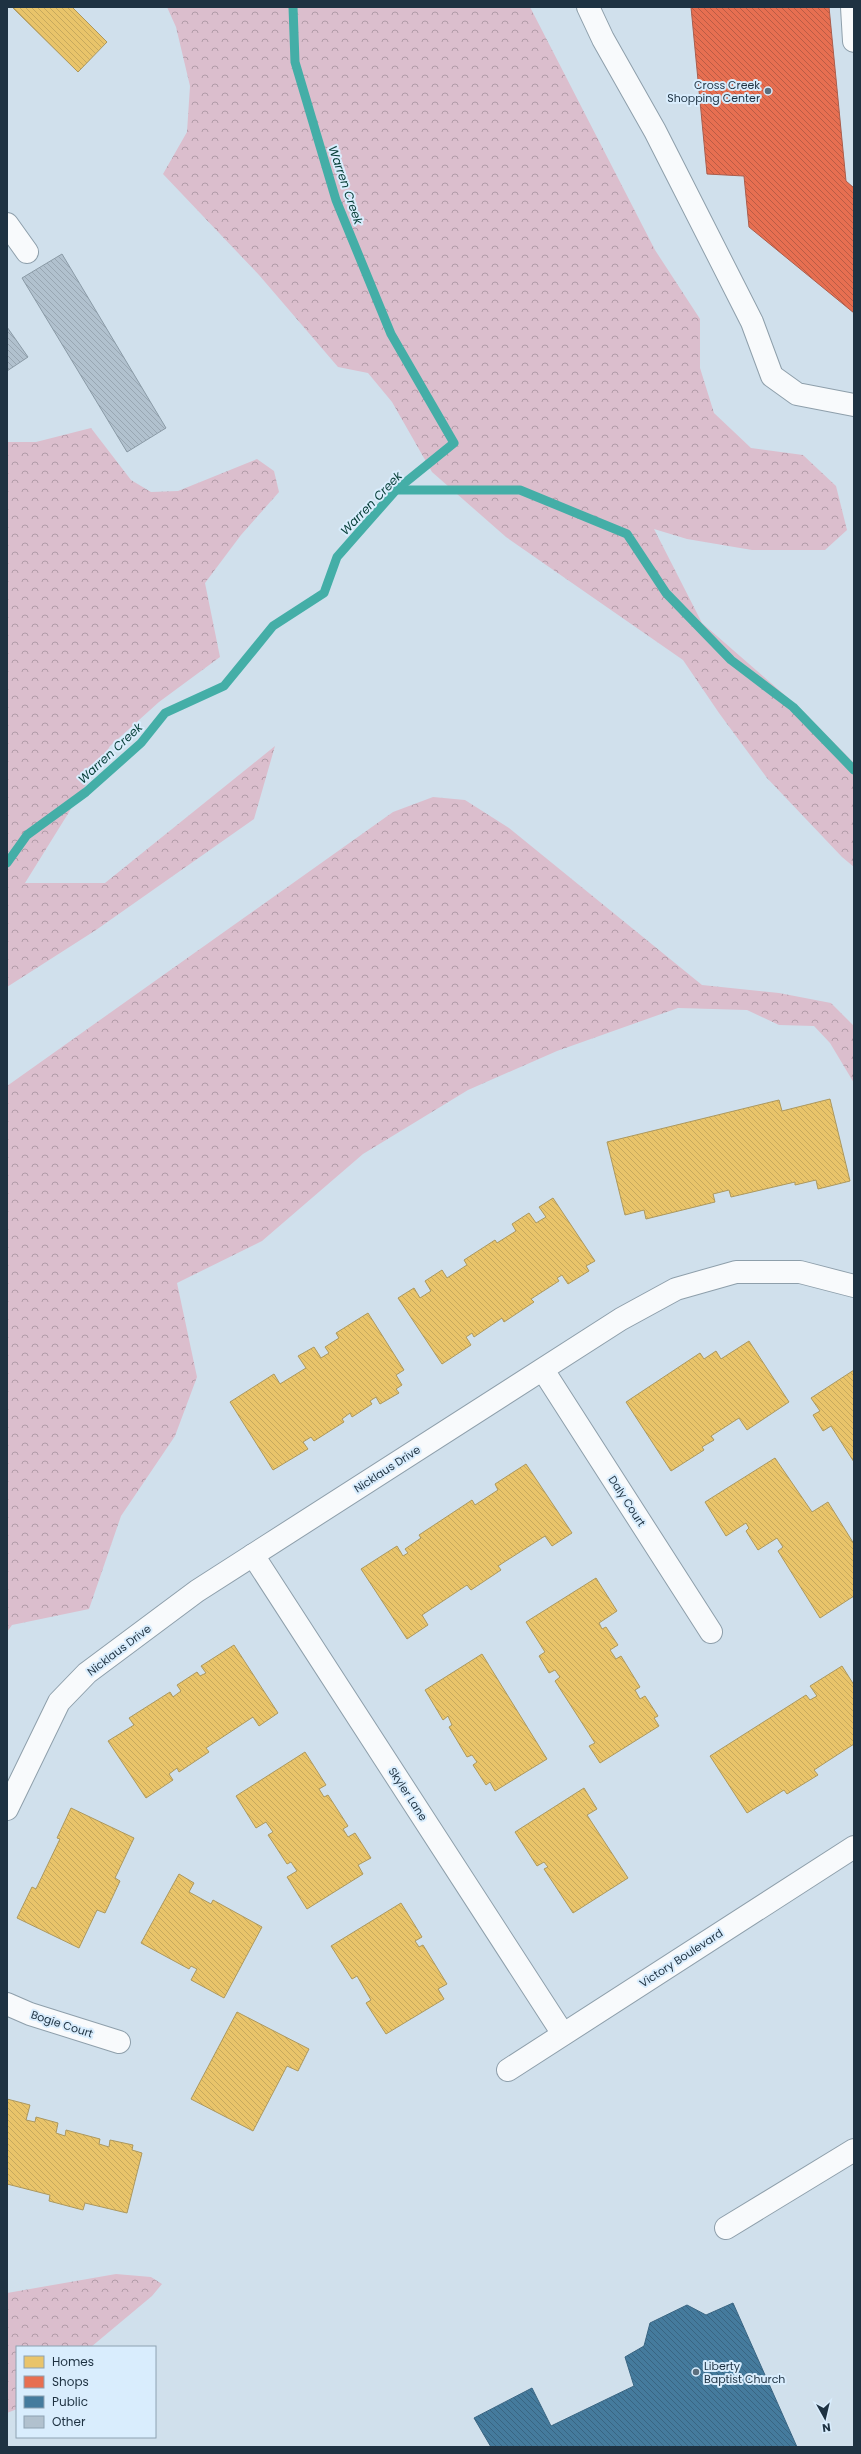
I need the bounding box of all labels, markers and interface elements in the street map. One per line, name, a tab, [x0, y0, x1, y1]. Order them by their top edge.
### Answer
place label: Cross Creek Shopping Center	[667, 77, 760, 106]
marker: Cross Creek Shopping Center	[763, 86, 773, 96]
water label: Warren Creek	[325, 143, 368, 227]
water label: Warren Creek	[336, 467, 406, 538]
water label: Warren Creek	[74, 718, 146, 787]
street label: Nicklaus Drive	[351, 1441, 423, 1496]
street label: Daly Court	[605, 1472, 649, 1530]
street label: Nicklaus Drive	[84, 1621, 154, 1679]
street label: Skyler Lane	[385, 1764, 431, 1824]
street label: Victory Boulevard	[636, 1925, 726, 1991]
street label: Bogie Court	[29, 2006, 95, 2042]
legend	[16, 2346, 156, 2438]
text: Homes	[52, 2353, 94, 2370]
place label: Liberty Baptist Church	[704, 2358, 785, 2387]
marker: Liberty Baptist Church	[691, 2367, 701, 2377]
text: Shops	[52, 2373, 89, 2390]
text: Public	[52, 2393, 88, 2410]
north arrow	[805, 2398, 845, 2438]
text: Other	[52, 2413, 86, 2430]
text: N	[821, 2419, 832, 2436]

